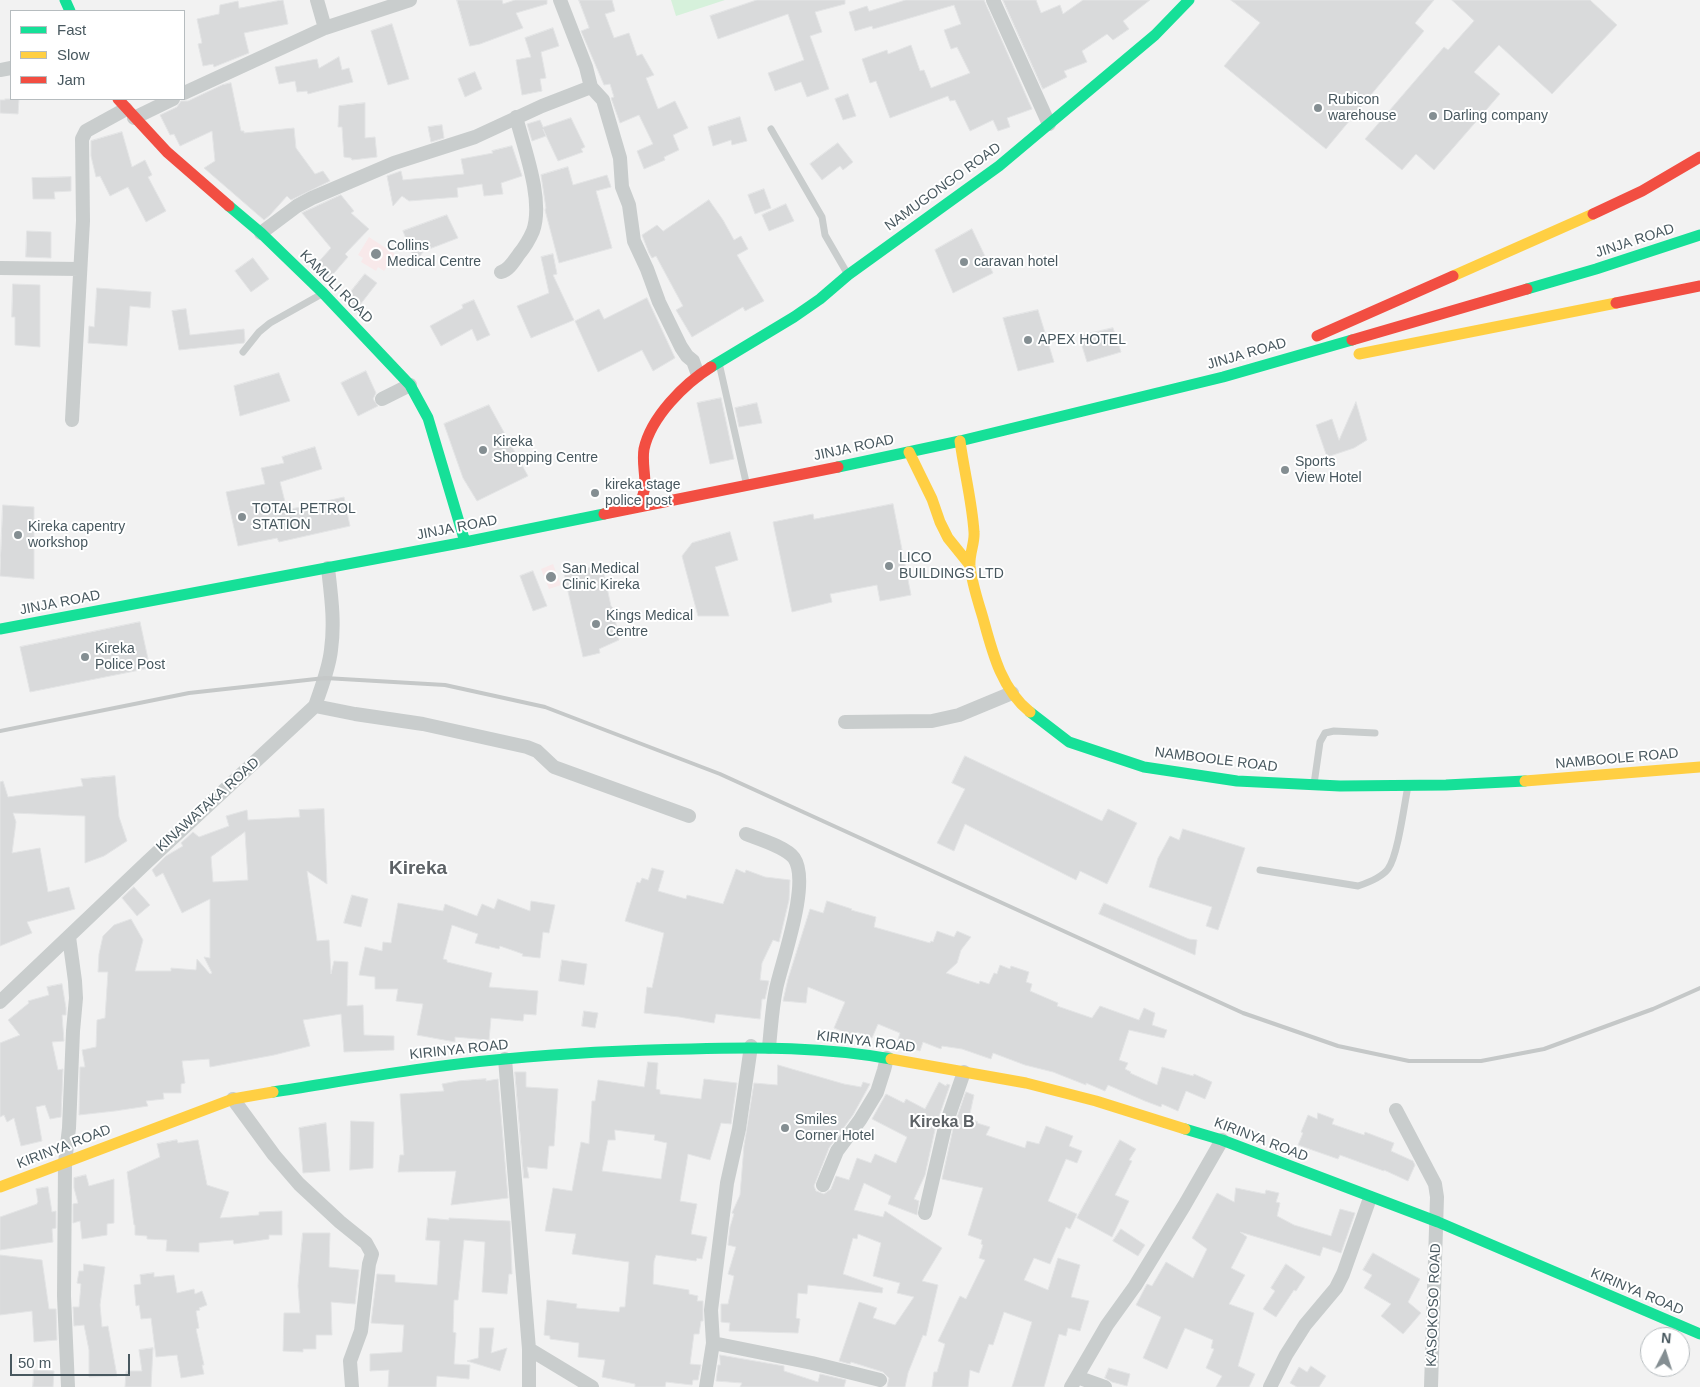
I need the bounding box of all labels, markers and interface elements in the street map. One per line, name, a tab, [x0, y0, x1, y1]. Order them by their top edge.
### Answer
legend	[10, 10, 185, 100]
text: Fast	[57, 21, 86, 38]
text: Slow	[57, 46, 90, 63]
text: Jam	[57, 71, 85, 88]
place label: Rubicon warehouse	[1328, 92, 1396, 124]
marker: Rubicon warehouse	[1312, 102, 1324, 114]
place label: Darling company	[1443, 108, 1548, 124]
marker: Darling company	[1427, 110, 1439, 122]
street label: NAMUGONGO ROAD	[882, 139, 1004, 235]
street label: JINJA ROAD	[1594, 220, 1676, 262]
place label: Collins Medical Centre	[387, 238, 481, 270]
street label: KAMULI ROAD	[296, 247, 376, 327]
marker: Collins Medical Centre	[369, 247, 383, 261]
place label: caravan hotel	[974, 254, 1058, 270]
marker: caravan hotel	[958, 256, 970, 268]
place label: APEX HOTEL	[1038, 332, 1126, 348]
marker: APEX HOTEL	[1022, 334, 1034, 346]
street label: JINJA ROAD	[1205, 335, 1289, 373]
street label: JINJA ROAD	[812, 431, 896, 465]
place label: Kireka Shopping Centre	[493, 434, 598, 467]
marker: Kireka Shopping Centre	[477, 444, 489, 456]
place label: Sports View Hotel	[1295, 454, 1362, 487]
marker: Sports View Hotel	[1279, 464, 1291, 476]
place label: kireka stage police post	[605, 477, 680, 510]
marker: kireka stage police post	[589, 487, 601, 499]
place label: TOTAL PETROL STATION	[252, 501, 356, 534]
marker: TOTAL PETROL STATION	[236, 511, 248, 523]
street label: JINJA ROAD	[415, 512, 499, 544]
place label: Kireka capentry workshop	[28, 519, 125, 552]
marker: Kireka capentry workshop	[12, 529, 24, 541]
place label: LICO BUILDINGS LTD	[899, 550, 1004, 582]
marker: LICO BUILDINGS LTD	[883, 560, 895, 572]
place label: San Medical Clinic Kireka	[562, 561, 640, 594]
marker: San Medical Clinic Kireka	[544, 570, 558, 584]
street label: JINJA ROAD	[18, 587, 102, 619]
place label: Kings Medical Centre	[606, 608, 693, 640]
marker: Kings Medical Centre	[590, 618, 602, 630]
place label: Kireka Police Post	[95, 641, 165, 674]
marker: Kireka Police Post	[79, 651, 91, 663]
street label: NAMBOOLE ROAD	[1154, 744, 1278, 776]
street label: NAMBOOLE ROAD	[1555, 745, 1679, 773]
street label: KINAWATAKA ROAD	[153, 754, 263, 856]
district label: Kireka	[389, 858, 447, 880]
street label: KIRINYA ROAD	[816, 1028, 916, 1056]
street label: KIRINYA ROAD	[409, 1036, 509, 1064]
place label: Smiles Corner Hotel	[795, 1112, 874, 1144]
district label: Kireka B	[910, 1113, 974, 1133]
street label: KIRINYA ROAD	[1212, 1114, 1310, 1166]
street label: KIRINYA ROAD	[15, 1121, 113, 1173]
marker: Smiles Corner Hotel	[779, 1122, 791, 1134]
street label: KASOKOSO ROAD	[1423, 1243, 1445, 1367]
street label: KIRINYA ROAD	[1588, 1265, 1686, 1319]
north arrow	[1640, 1327, 1690, 1377]
text: N	[1660, 1330, 1672, 1346]
scale bar	[12, 1344, 132, 1376]
text: 50 m	[18, 1354, 51, 1371]

